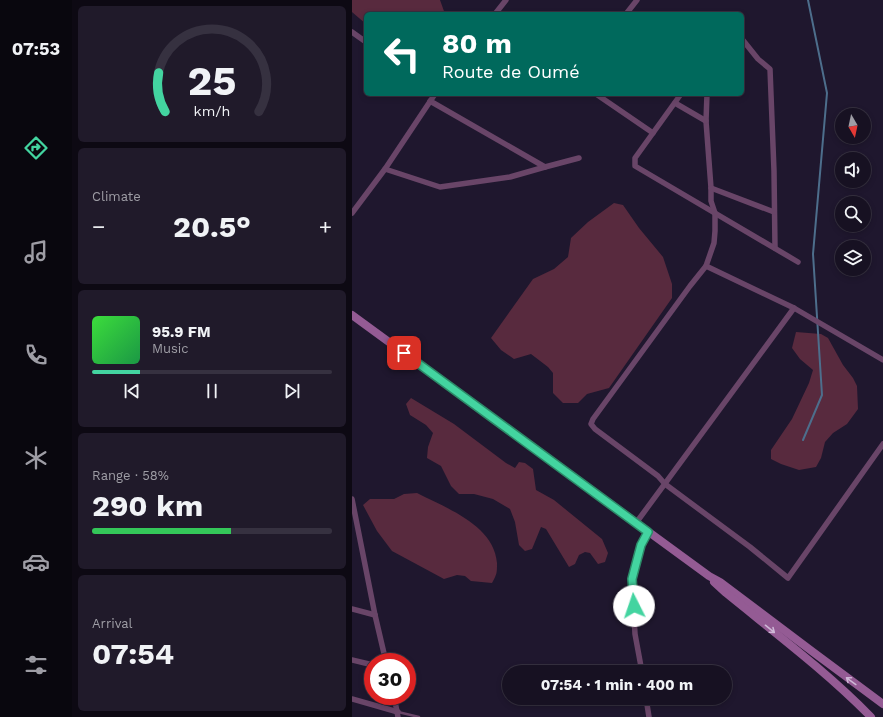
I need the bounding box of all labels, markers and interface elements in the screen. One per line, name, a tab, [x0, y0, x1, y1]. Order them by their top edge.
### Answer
text: 80 m	[442, 27, 512, 60]
icon: left	[376, 28, 428, 80]
text: 07:53	[12, 38, 60, 59]
text: 25	[187, 56, 237, 105]
text: Route de Oumé	[442, 61, 580, 82]
text: km/h	[194, 103, 230, 119]
north arrow	[835, 108, 871, 144]
map controls	[835, 108, 871, 276]
icon: directions	[22, 134, 50, 162]
button: sound	[835, 152, 871, 188]
text: Climate	[92, 189, 141, 204]
button: search	[835, 196, 871, 232]
text: 20.5°	[173, 209, 251, 244]
text: −	[92, 214, 105, 239]
text: +	[319, 214, 332, 239]
icon: music	[22, 238, 50, 266]
button: layers	[835, 240, 871, 276]
text: 95.9 FM	[152, 323, 211, 341]
pin	[387, 336, 421, 370]
icon: phone	[22, 341, 50, 369]
text: Music	[152, 341, 189, 356]
icon: arrive	[393, 342, 415, 364]
icon: previous	[121, 380, 143, 402]
icon: pause	[201, 380, 223, 402]
icon: next	[281, 380, 303, 402]
icon: climate	[22, 444, 50, 472]
text: Range · 58%	[92, 468, 169, 483]
text: 290 km	[92, 488, 203, 523]
icon: car	[22, 548, 50, 576]
position arrow	[613, 585, 655, 627]
text: Arrival	[92, 616, 133, 631]
one-way arrow	[764, 624, 775, 633]
text: 07:54	[92, 636, 174, 671]
icon: filters	[22, 651, 50, 679]
speed limit sign: 30	[364, 653, 416, 705]
text: 07:54 · 1 min · 400 m	[541, 676, 693, 694]
one-way arrow	[846, 677, 857, 685]

